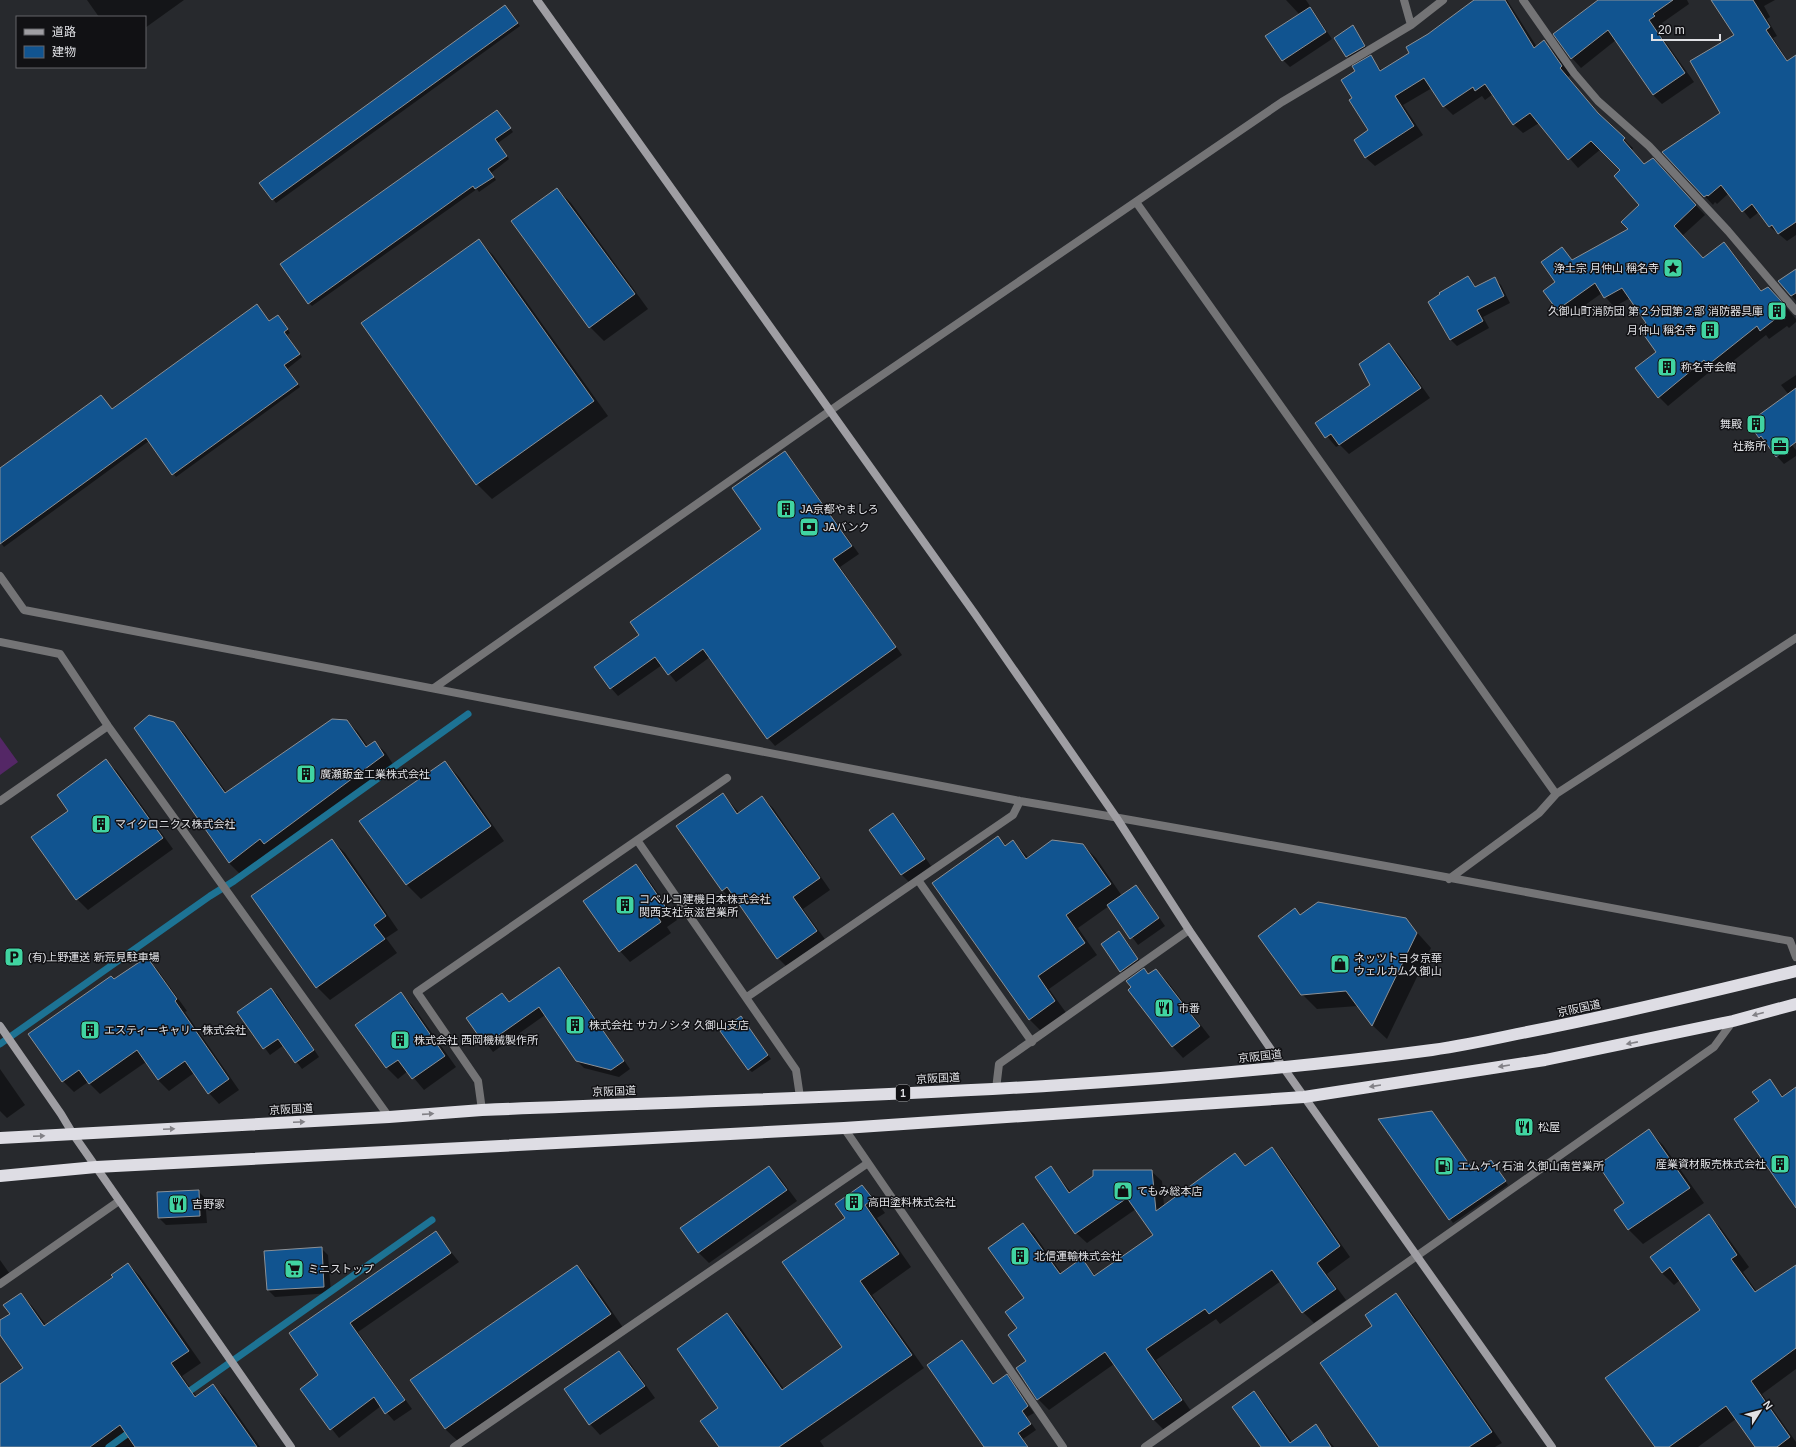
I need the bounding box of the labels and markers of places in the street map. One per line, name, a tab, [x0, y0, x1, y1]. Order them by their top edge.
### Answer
place icon: 浄土宗 月仲山 稱名寺	[1662, 257, 1684, 279]
place label: 浄土宗 月仲山 稱名寺	[1554, 262, 1659, 274]
building icon: 久御山町消防団 第２分団第２部 消防器具庫	[1766, 300, 1788, 322]
place label: 久御山町消防団 第２分団第２部 消防器具庫	[1548, 305, 1763, 317]
building icon: 月仲山 稱名寺	[1699, 319, 1721, 341]
place label: 月仲山 稱名寺	[1627, 324, 1696, 336]
building icon: 称名寺会館	[1656, 356, 1678, 378]
place label: 称名寺会館	[1681, 361, 1736, 373]
building icon: 舞殿	[1745, 413, 1767, 435]
place label: 舞殿	[1720, 418, 1742, 430]
office icon: 社務所	[1769, 435, 1791, 457]
place label: 社務所	[1733, 440, 1767, 452]
building icon: JA京都やましろ	[775, 498, 797, 520]
place label: JA京都やましろ	[800, 503, 879, 515]
bank icon: JAバンク	[798, 516, 820, 538]
place label: JAバンク	[823, 521, 869, 533]
building icon: 廣瀬鈑金工業株式会社	[295, 763, 317, 785]
place label: 廣瀬鈑金工業株式会社	[320, 768, 430, 780]
building icon: マイクロニクス株式会社	[90, 813, 112, 835]
place label: マイクロニクス株式会社	[115, 818, 235, 830]
place label: コベルコ建機日本株式会社 関西支社京滋営業所	[639, 893, 771, 918]
building icon: コベルコ建機日本株式会社 関西支社京滋営業所	[614, 894, 636, 916]
parking icon: (有)上野運送 新荒見駐車場	[3, 946, 25, 968]
place label: (有)上野運送 新荒見駐車場	[28, 951, 159, 963]
place label: ネッツトヨタ京華 ウェルカム久御山	[1354, 952, 1442, 977]
shop icon: ネッツトヨタ京華 ウェルカム久御山	[1329, 953, 1351, 975]
restaurant icon: 市番	[1153, 997, 1175, 1019]
place label: 市番	[1178, 1002, 1200, 1014]
building icon: 株式会社 サカノシタ 久御山支店	[564, 1014, 586, 1036]
building icon: エスティーキャリー株式会社	[79, 1019, 101, 1041]
place label: 株式会社 サカノシタ 久御山支店	[589, 1019, 749, 1031]
place label: エスティーキャリー株式会社	[104, 1024, 246, 1036]
building icon: 株式会社 西岡機械製作所	[389, 1029, 411, 1051]
place label: 株式会社 西岡機械製作所	[414, 1034, 539, 1046]
restaurant icon: 松屋	[1513, 1116, 1535, 1138]
place label: 松屋	[1538, 1121, 1560, 1133]
building icon: 産業資材販売株式会社	[1769, 1153, 1791, 1175]
fuel station icon: エムケイ石油 久御山南営業所	[1433, 1155, 1455, 1177]
place label: 産業資材販売株式会社	[1656, 1158, 1766, 1170]
place label: エムケイ石油 久御山南営業所	[1458, 1160, 1605, 1172]
shop icon: てもみ総本店	[1112, 1180, 1134, 1202]
place label: てもみ総本店	[1137, 1185, 1202, 1197]
building icon: 高田塗料株式会社	[843, 1191, 865, 1213]
restaurant icon: 吉野家	[167, 1193, 189, 1215]
place label: 高田塗料株式会社	[868, 1196, 956, 1208]
place label: 吉野家	[192, 1198, 225, 1210]
building icon: 北信運輸株式会社	[1009, 1245, 1031, 1267]
place label: 北信運輸株式会社	[1034, 1250, 1122, 1262]
supermarket icon: ミニストップ	[283, 1258, 305, 1280]
place label: ミニストップ	[308, 1263, 374, 1275]

